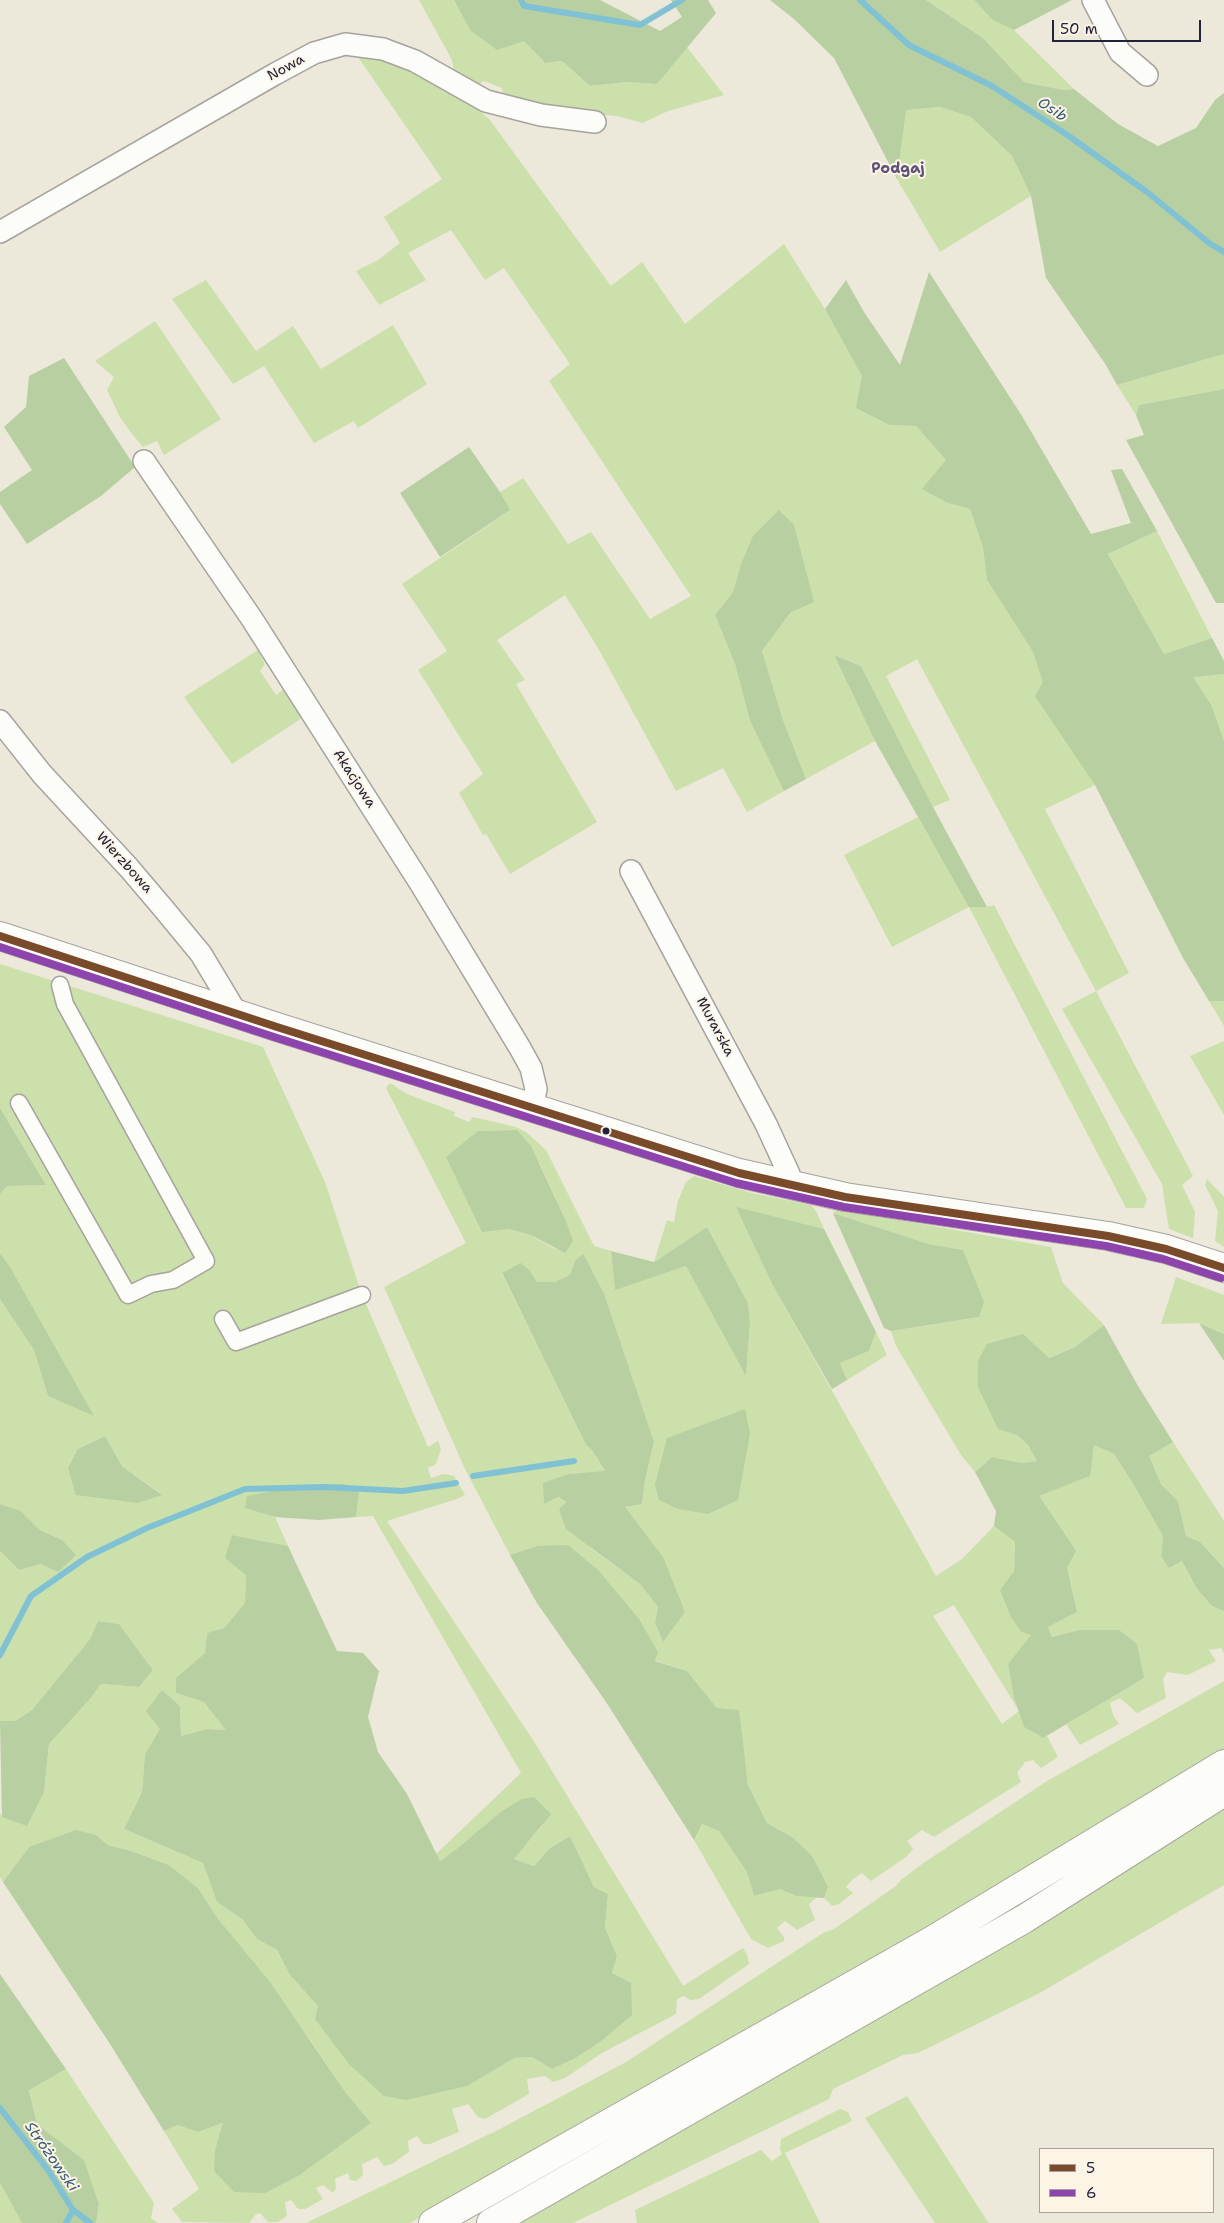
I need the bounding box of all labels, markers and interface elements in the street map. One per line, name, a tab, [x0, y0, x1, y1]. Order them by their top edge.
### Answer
scale bar	[1054, 10, 1203, 42]
text: 50 m	[1060, 19, 1098, 39]
street label: Nowa	[265, 51, 307, 85]
water label: Osib	[1034, 94, 1070, 126]
district label: Podgaj	[871, 160, 925, 178]
street label: Akacjowa	[329, 747, 379, 811]
street label: Wierzbowa	[92, 829, 156, 897]
street label: Murarska	[692, 995, 738, 1059]
unlabelled marker	[601, 1126, 611, 1136]
water label: Stróżowski	[20, 2119, 82, 2195]
legend	[1039, 2148, 1214, 2213]
text: 5	[1086, 2158, 1095, 2178]
text: 6	[1086, 2183, 1097, 2203]

